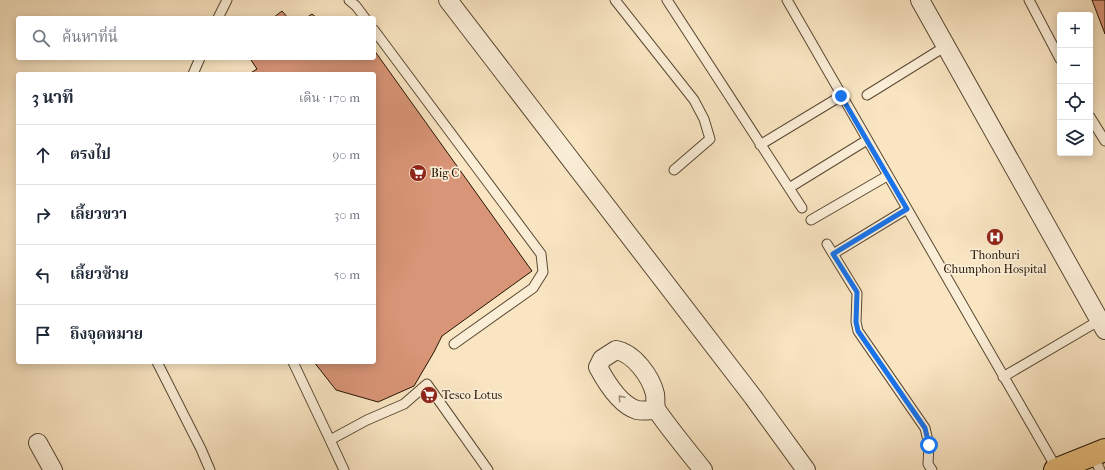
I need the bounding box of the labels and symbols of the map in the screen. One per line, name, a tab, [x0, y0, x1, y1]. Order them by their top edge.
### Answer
route end	[832, 87, 850, 105]
supermarket icon: Big C	[408, 163, 428, 183]
place label: Big C	[431, 166, 459, 180]
hospital icon: Thonburi Chumphon Hospital	[985, 227, 1005, 247]
place label: Thonburi Chumphon Hospital	[944, 248, 1047, 276]
supermarket icon: Tesco Lotus	[419, 385, 439, 405]
place label: Tesco Lotus	[442, 388, 503, 402]
one-way arrow	[619, 396, 626, 403]
route start	[920, 436, 938, 454]

